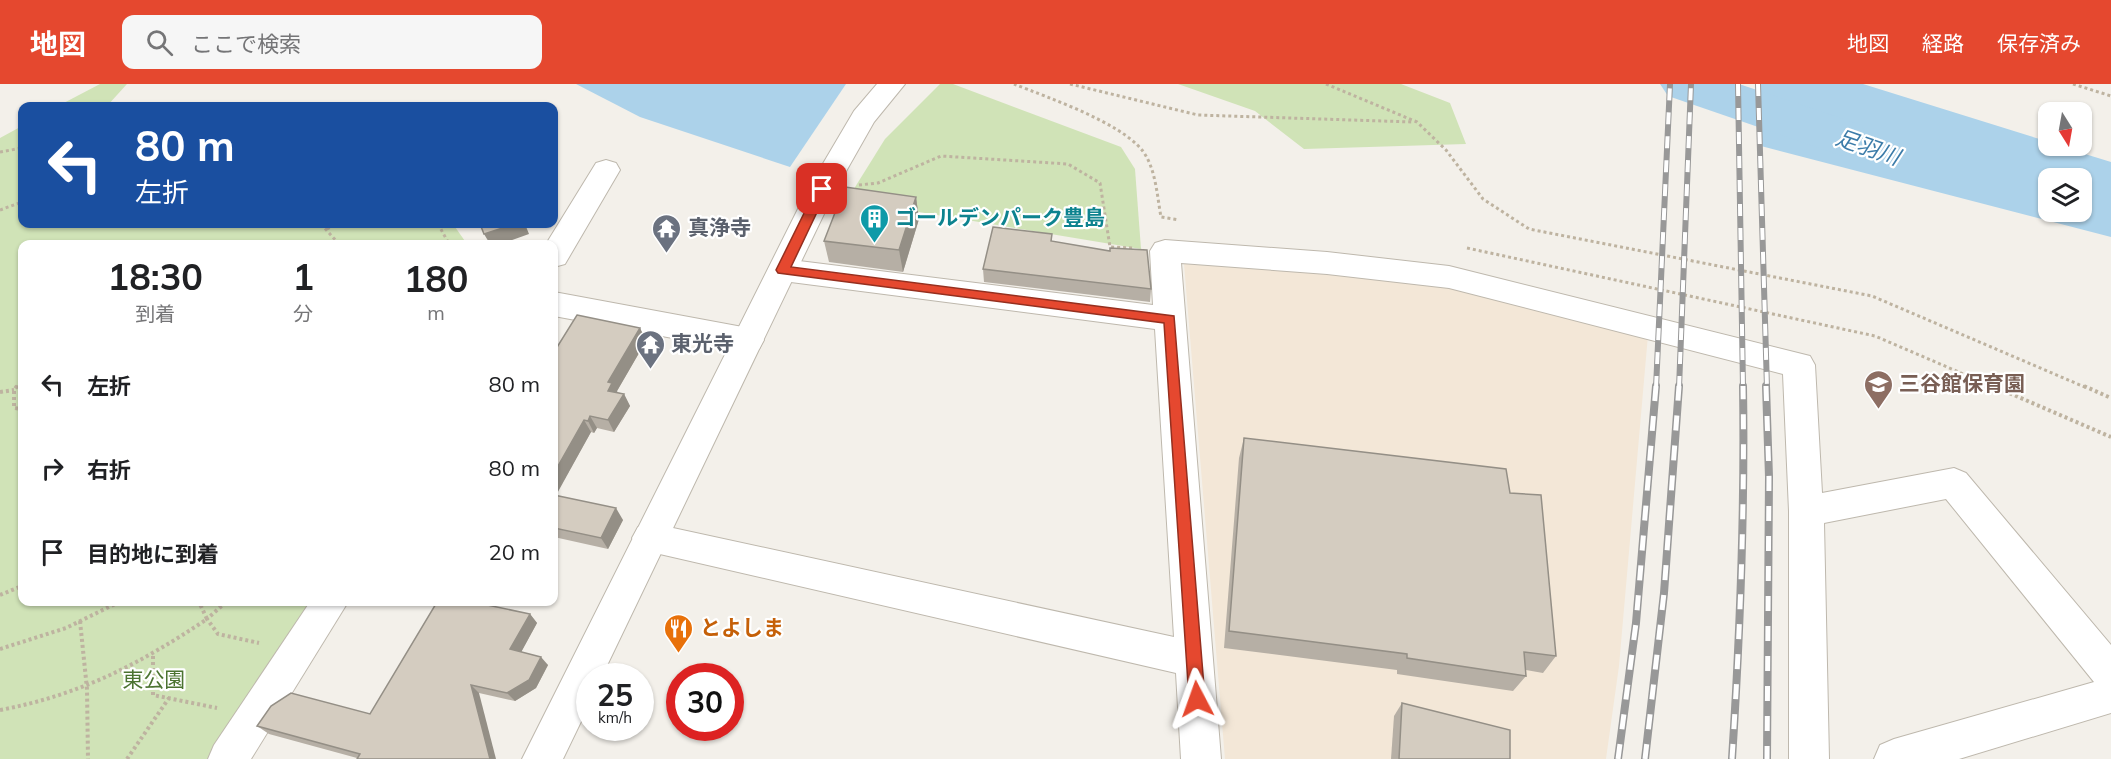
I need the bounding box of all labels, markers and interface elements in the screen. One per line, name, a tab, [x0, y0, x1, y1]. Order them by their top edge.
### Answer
search box	[122, 15, 542, 69]
text: 地図	[30, 26, 86, 61]
icon: search	[143, 26, 176, 59]
text: ここで検索	[191, 30, 301, 58]
text: 地図	[1847, 30, 1889, 56]
text: 経路	[1922, 30, 1964, 56]
text: 保存済み	[1997, 30, 2081, 56]
north arrow	[2038, 102, 2092, 156]
map controls	[2038, 102, 2092, 222]
text: 80 m	[135, 119, 235, 172]
water label: 足羽川	[1832, 123, 1906, 172]
icon: left	[36, 126, 114, 204]
pin	[796, 163, 847, 214]
button: layers	[2038, 168, 2092, 222]
icon: arrive	[805, 172, 838, 205]
text: 左折	[135, 175, 189, 209]
building icon: ゴールデンパーク豊島	[858, 202, 890, 244]
place label: ゴールデンパーク豊島	[895, 204, 1105, 230]
temple icon: 真浄寺	[651, 212, 683, 254]
place label: 真浄寺	[688, 214, 751, 240]
text: 18:30	[108, 254, 203, 299]
text: 1	[292, 254, 314, 299]
text: 180	[404, 256, 468, 301]
text: m	[427, 300, 445, 325]
text: 到着	[135, 301, 175, 326]
text: 分	[293, 301, 313, 326]
temple icon: 東光寺	[634, 328, 666, 370]
place label: 東光寺	[671, 330, 734, 356]
icon: left	[36, 368, 69, 401]
school or university icon: 三谷館保育園	[1862, 368, 1894, 410]
text: 80 m	[489, 370, 540, 398]
place label: 三谷館保育園	[1899, 370, 2025, 396]
text: 左折	[87, 372, 131, 400]
icon: right	[36, 452, 69, 485]
text: 80 m	[489, 454, 540, 482]
text: 右折	[87, 456, 131, 484]
icon: arrive	[36, 536, 69, 569]
text: 20 m	[489, 538, 540, 566]
text: 目的地に到着	[87, 540, 219, 568]
restaurant icon: とよしま	[663, 612, 695, 654]
place label: とよしま	[700, 614, 784, 640]
speed limit sign: 30	[666, 663, 744, 741]
park label: 東公園	[123, 666, 186, 692]
position arrow	[1165, 667, 1229, 731]
text: 25	[597, 676, 633, 714]
text: km/h	[598, 708, 632, 727]

